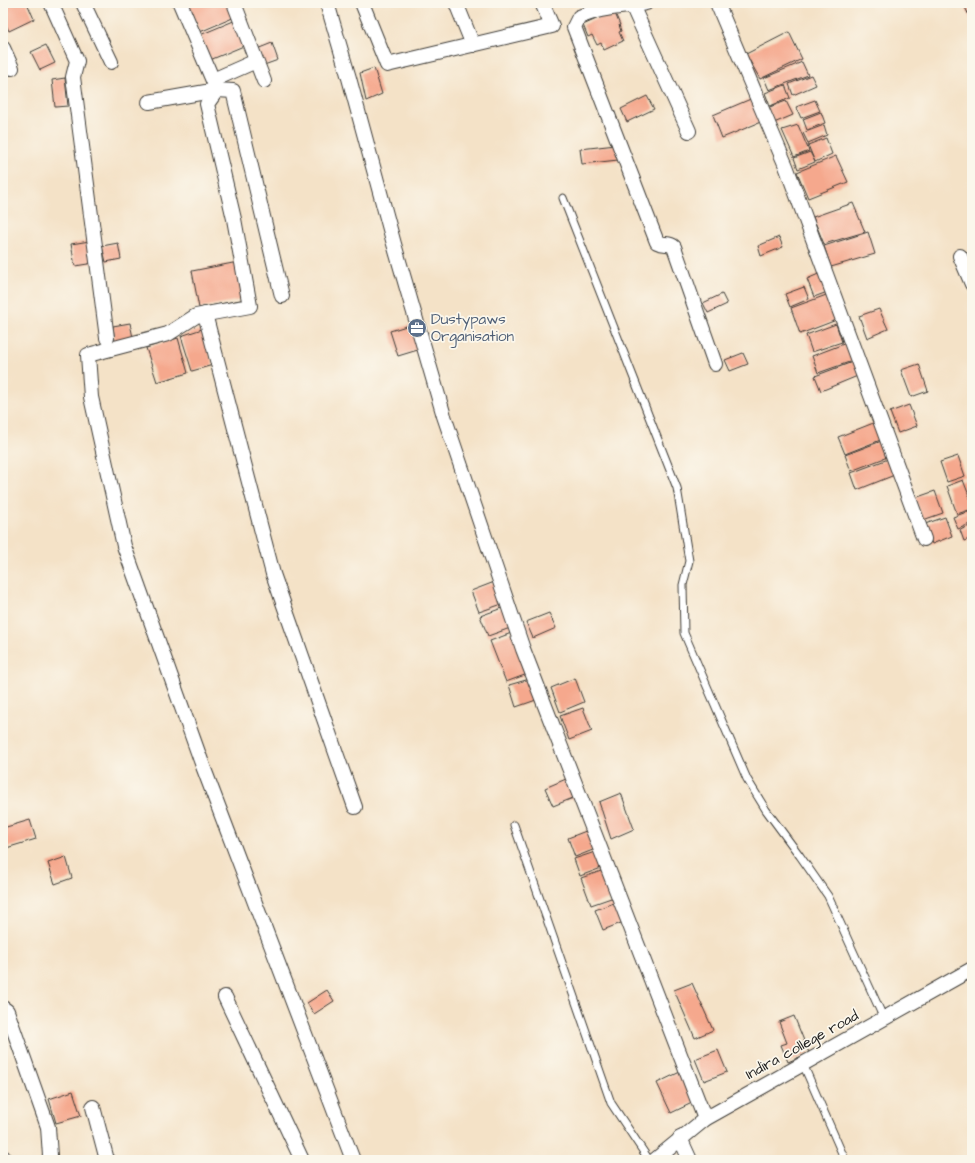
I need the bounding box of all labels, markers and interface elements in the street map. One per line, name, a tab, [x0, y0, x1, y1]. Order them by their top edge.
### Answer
place label: Dustypaws Organisation	[431, 309, 514, 348]
office icon: Dustypaws Organisation	[406, 317, 428, 339]
street label: Indira college road	[742, 1005, 863, 1086]

